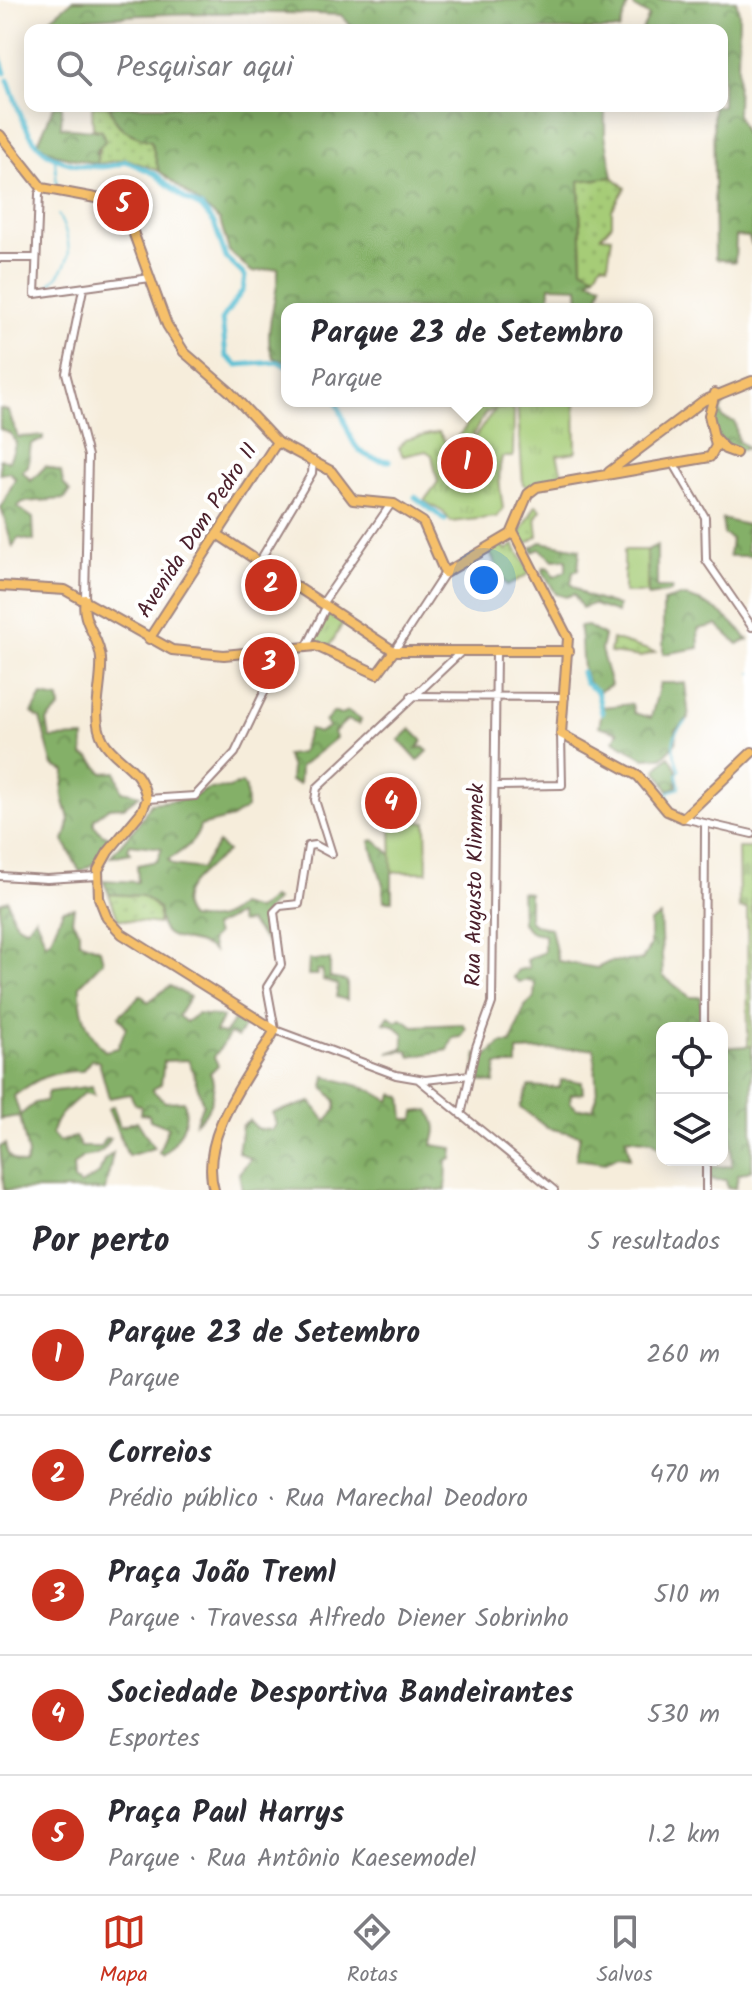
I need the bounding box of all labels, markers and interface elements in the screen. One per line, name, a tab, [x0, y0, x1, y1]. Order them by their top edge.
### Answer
search box	[24, 24, 728, 112]
text: Pesquisar aqui	[116, 44, 293, 92]
icon: search	[52, 46, 96, 90]
pin: 5	[97, 175, 149, 235]
popup	[281, 303, 653, 407]
text: Parque 23 de Setembro	[311, 310, 623, 358]
text: Parque	[311, 358, 382, 400]
pin: 1	[441, 433, 493, 493]
street label: Avenida Dom Pedro II	[128, 436, 268, 626]
pin: 2	[245, 555, 297, 615]
your location	[464, 560, 504, 600]
pin: 3	[243, 633, 295, 693]
pin: 4	[365, 773, 417, 833]
street label: Rua Augusto Klimmek	[457, 782, 495, 987]
map controls	[656, 1022, 728, 1166]
button: locate	[656, 1022, 728, 1094]
button: layers	[656, 1094, 728, 1166]
text: Por perto	[32, 1215, 170, 1269]
text: 5 resultados	[587, 1221, 720, 1263]
text: Parque 23 de Setembro	[108, 1310, 420, 1358]
text: 1	[54, 1334, 62, 1376]
text: 260 m	[646, 1334, 720, 1376]
text: Parque	[108, 1358, 179, 1400]
text: Correios	[108, 1430, 212, 1478]
text: 2	[50, 1454, 66, 1496]
text: 470 m	[650, 1454, 720, 1496]
text: Prédio público · Rua Marechal Deodoro	[108, 1478, 528, 1520]
text: Praça João Treml	[108, 1550, 336, 1598]
text: 3	[51, 1574, 65, 1616]
text: 510 m	[654, 1574, 720, 1616]
text: Parque · Travessa Alfredo Diener Sobrinho	[108, 1598, 569, 1640]
text: Sociedade Desportiva Bandeirantes	[108, 1670, 574, 1718]
text: 4	[51, 1694, 65, 1736]
text: 530 m	[647, 1694, 720, 1736]
text: Esportes	[108, 1718, 200, 1760]
text: Praça Paul Harrys	[108, 1790, 344, 1838]
text: 5	[51, 1814, 65, 1856]
text: 1.2 km	[647, 1814, 720, 1856]
text: Parque · Rua Antônio Kaesemodel	[108, 1838, 476, 1880]
tab: Mapa	[99, 1910, 148, 1993]
tab: Rotas	[347, 1910, 398, 1993]
tab: Salvos	[597, 1910, 653, 1993]

